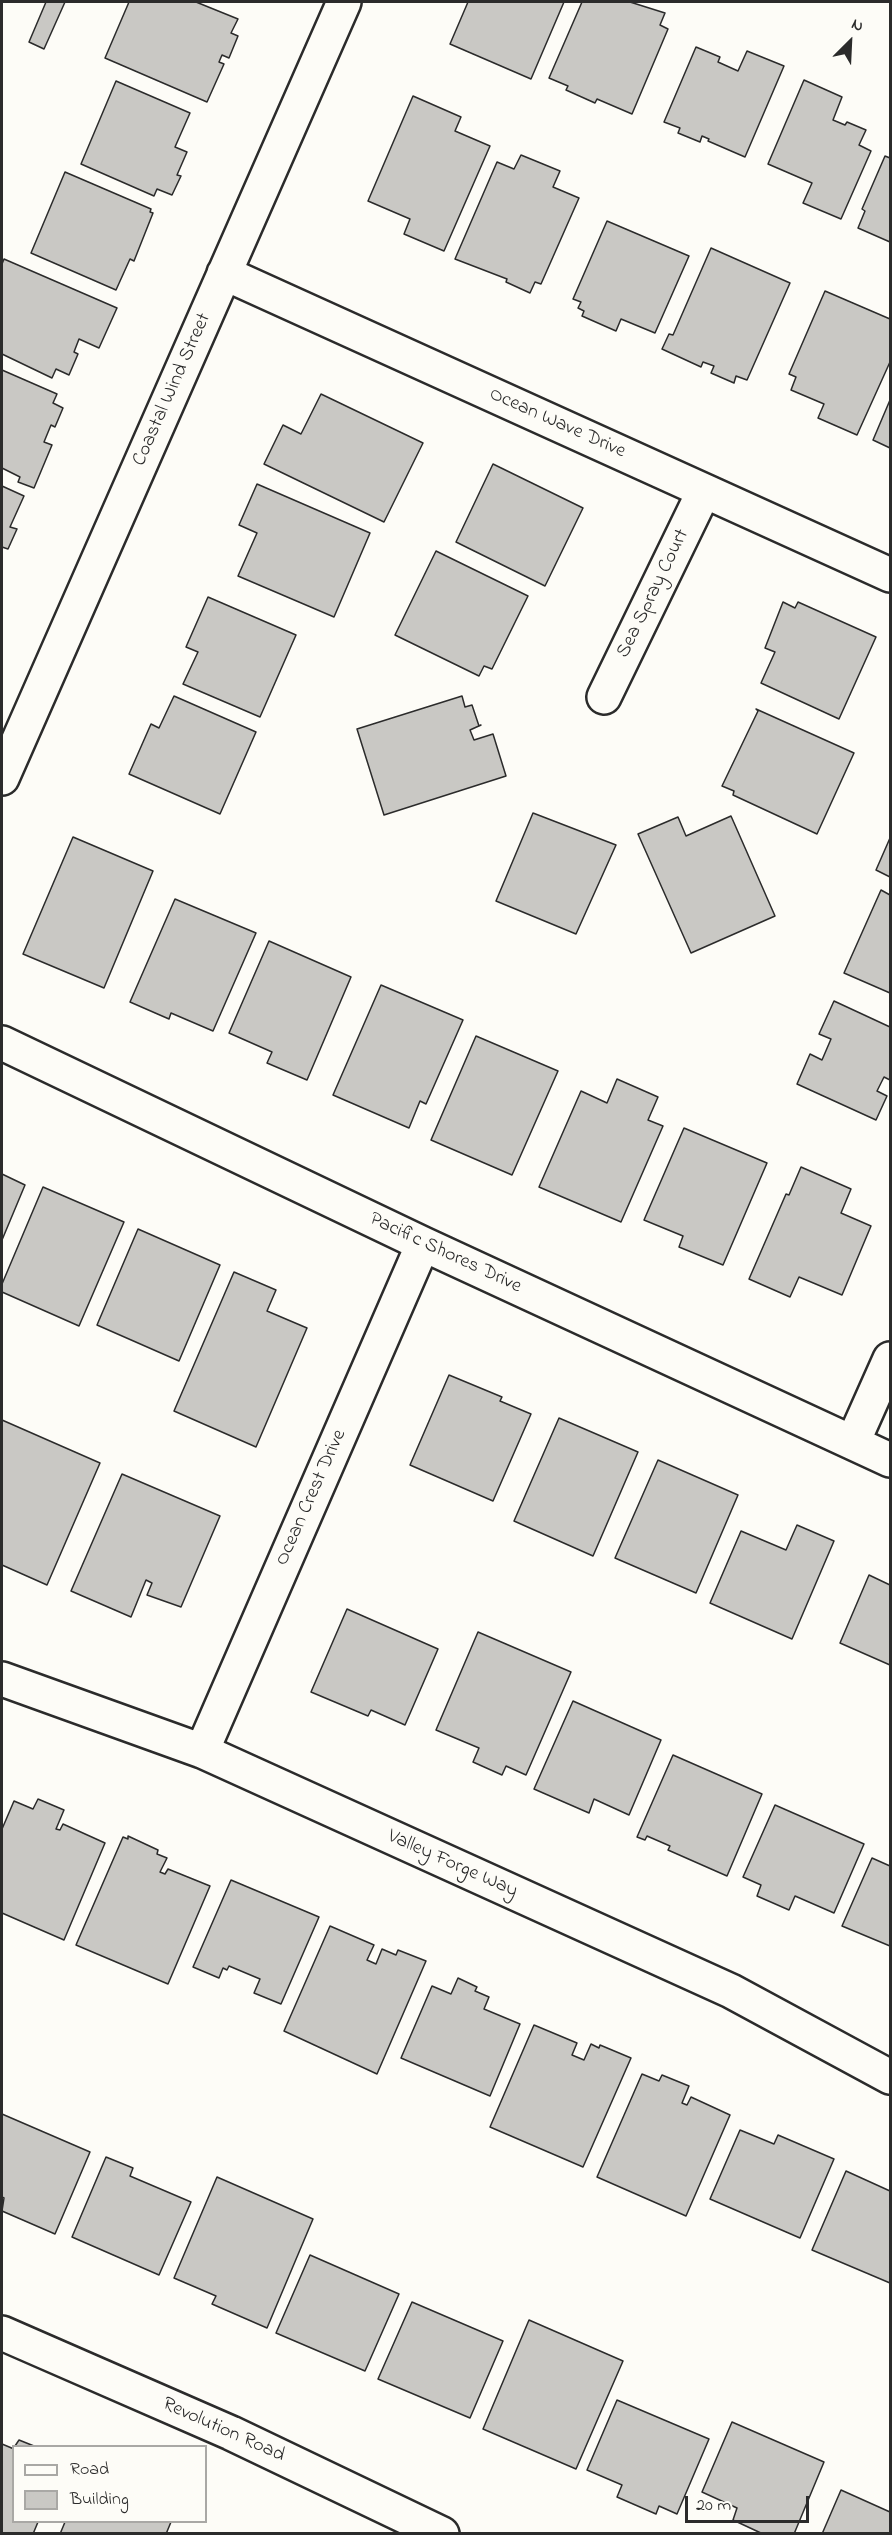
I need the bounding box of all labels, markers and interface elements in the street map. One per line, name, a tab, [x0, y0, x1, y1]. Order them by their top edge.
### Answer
north arrow	[820, 12, 880, 72]
text: N	[848, 12, 867, 39]
street label: Coastal Wind Street	[129, 310, 217, 470]
street label: Ocean Wave Drive	[485, 383, 629, 465]
street label: Sea Spray Court	[613, 526, 695, 662]
street label: Pacific Shores Drive	[365, 1208, 525, 1300]
street label: Ocean Crest Drive	[271, 1426, 353, 1570]
street label: Valley Forge Way	[383, 1826, 521, 1904]
street label: Revolution Road	[158, 2393, 288, 2469]
legend	[12, 2445, 207, 2523]
text: Road	[70, 2457, 109, 2483]
scale bar	[688, 2484, 812, 2522]
text: Building	[70, 2487, 129, 2513]
text: 20 m	[696, 2493, 731, 2519]

